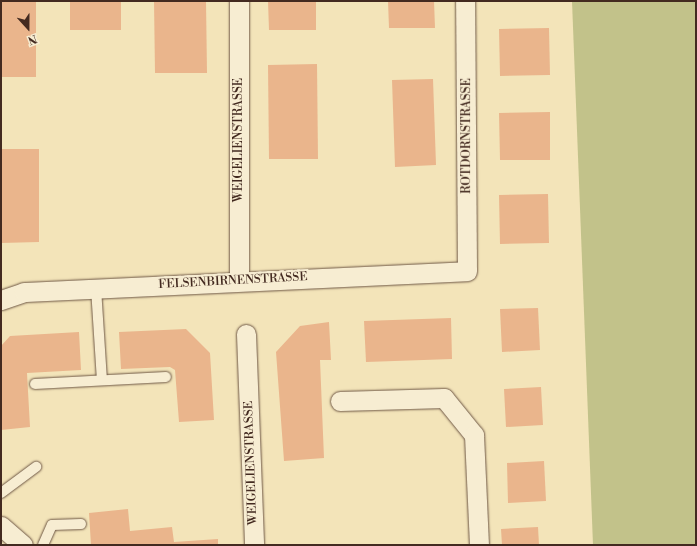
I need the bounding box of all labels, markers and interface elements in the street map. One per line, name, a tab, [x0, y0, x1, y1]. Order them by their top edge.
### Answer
north arrow	[8, 8, 48, 48]
text: N	[26, 31, 39, 47]
street label: WEIGELIENSTRASSE	[232, 78, 246, 202]
street label: ROTDORNSTRASSE	[460, 78, 474, 194]
street label: FELSENBIRNENSTRASSE	[158, 270, 308, 292]
street label: WEIGELIENSTRASSE	[242, 401, 260, 525]

